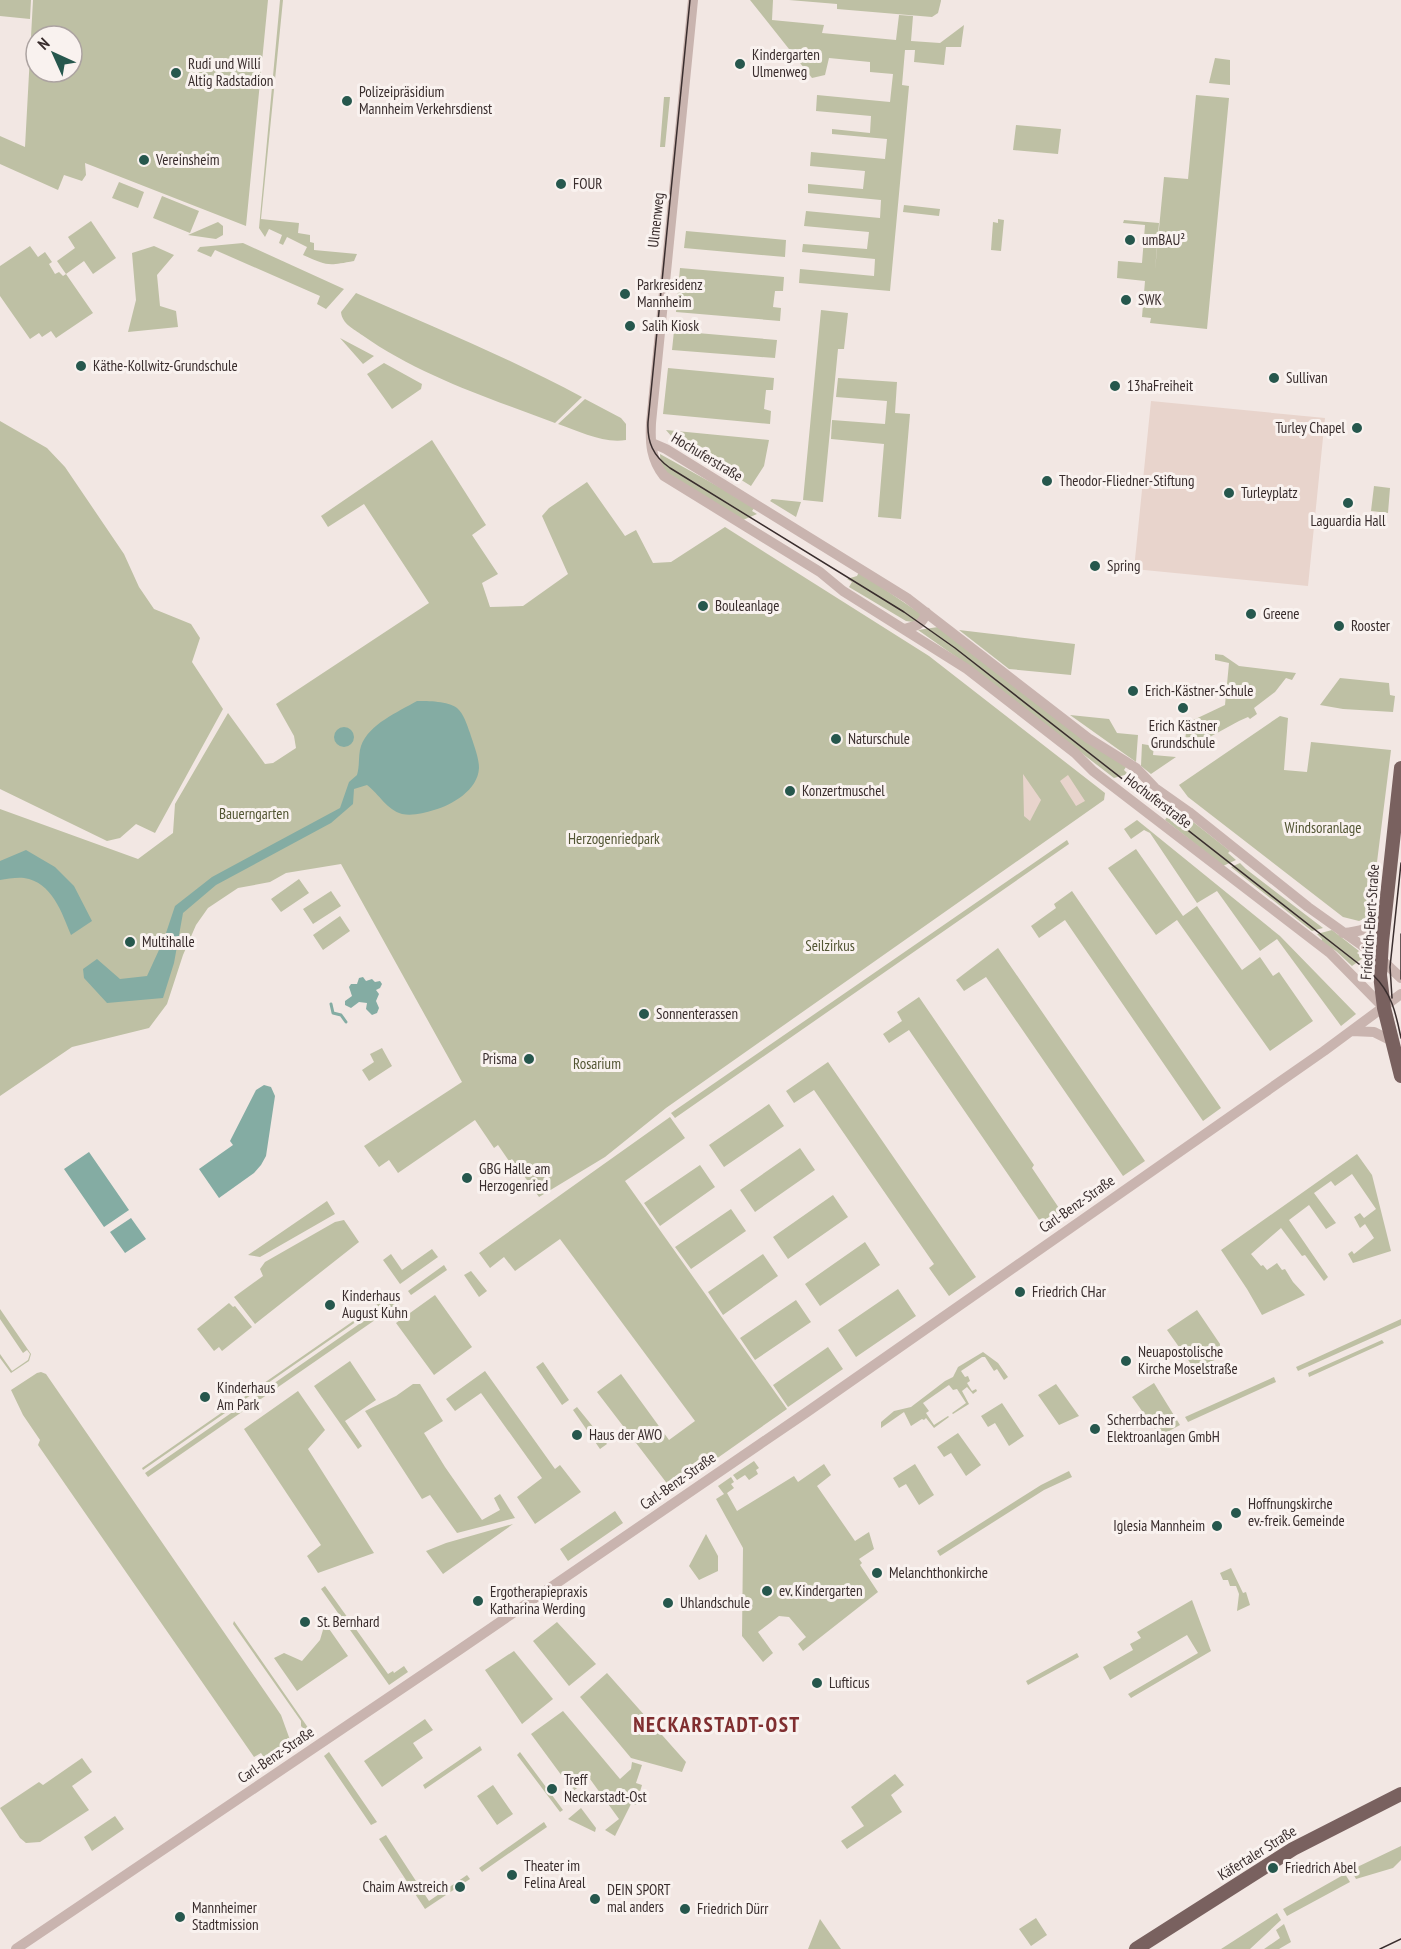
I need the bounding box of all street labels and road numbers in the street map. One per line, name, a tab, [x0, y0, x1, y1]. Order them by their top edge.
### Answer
street label: Ulmenweg	[643, 192, 668, 248]
street label: Hochuferstraße	[668, 428, 746, 485]
street label: Hochuferstraße	[1121, 769, 1196, 832]
street label: Friedrich-Ebert-Straße	[1356, 864, 1383, 980]
street label: Carl-Benz-Straße	[1035, 1171, 1118, 1237]
street label: Carl-Benz-Straße	[636, 1448, 719, 1514]
street label: Carl-Benz-Straße	[234, 1722, 317, 1787]
street label: Käfertaler Straße	[1214, 1821, 1300, 1884]

